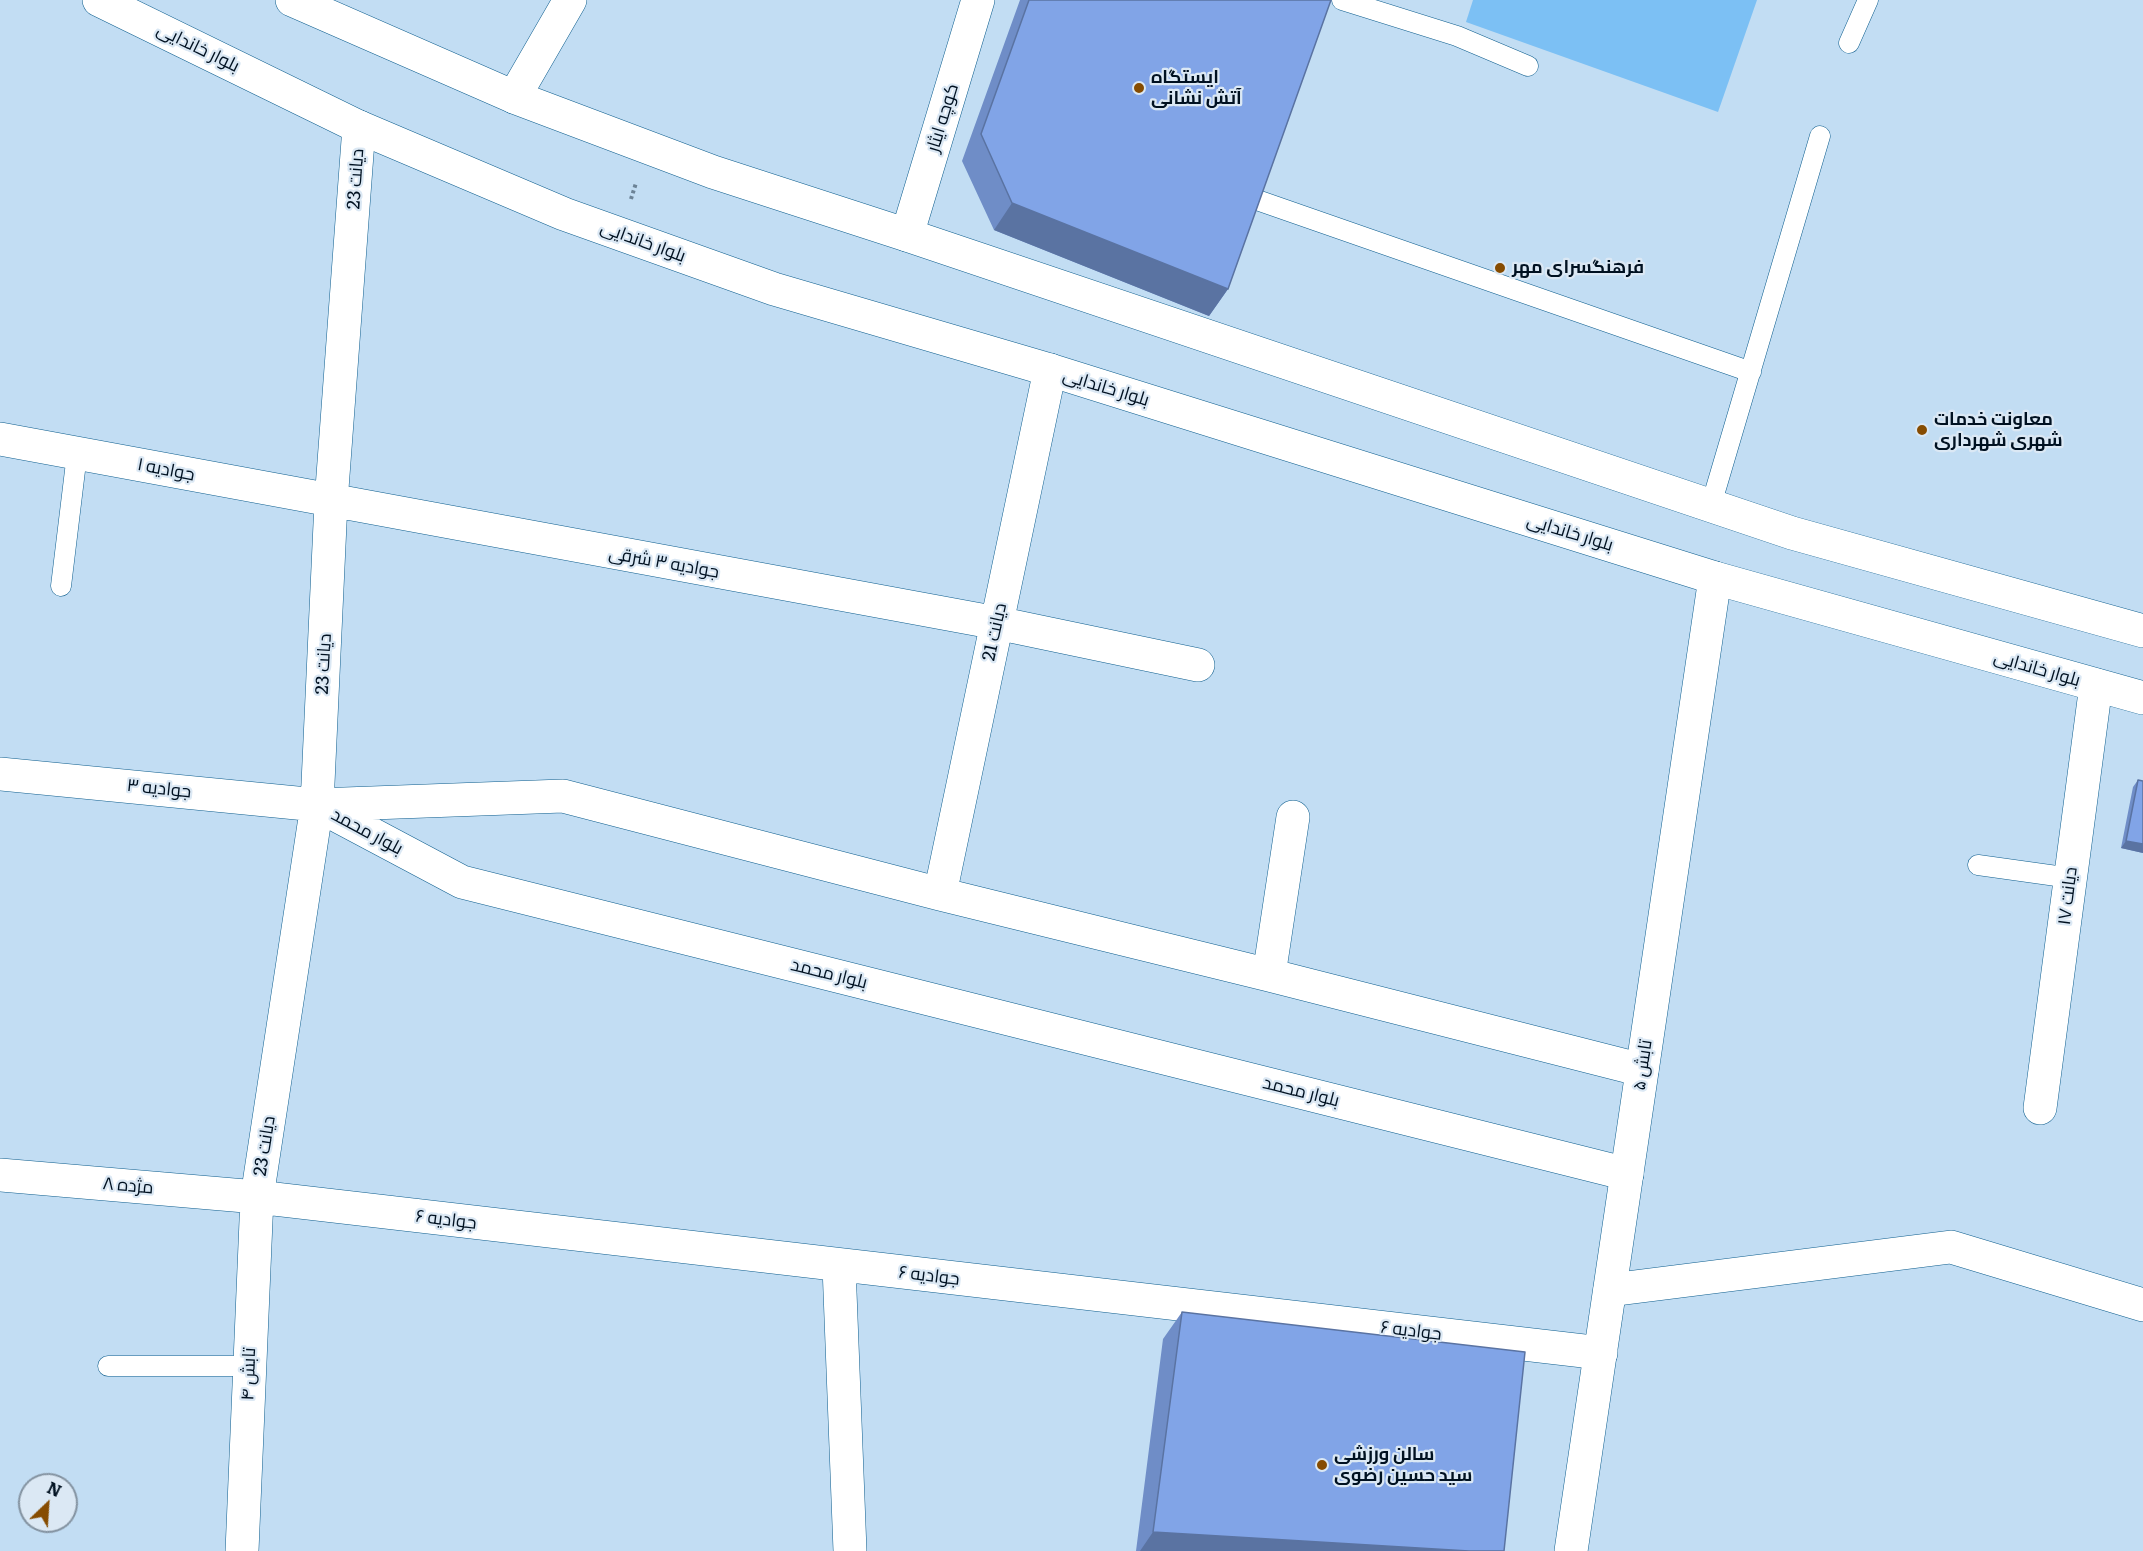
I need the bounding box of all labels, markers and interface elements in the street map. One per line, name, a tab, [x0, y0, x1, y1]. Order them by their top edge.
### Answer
street label: بلوار خاندایی	[153, 19, 243, 77]
place label: ایستگاه آتش نشانی	[1151, 67, 1242, 110]
street label: کوچه ایثار	[922, 81, 964, 155]
marker: ایستگاه آتش نشانی	[1132, 81, 1146, 95]
street label: دیانت 23	[343, 148, 369, 210]
street label: بلوار خاندایی	[597, 217, 689, 267]
place label: فرهنگسرای مهر	[1512, 257, 1644, 279]
marker: فرهنگسرای مهر	[1493, 261, 1507, 275]
street label: بلوار خاندایی	[1060, 365, 1152, 411]
place label: معاونت خدمات شهری شهرداری	[1934, 409, 2063, 452]
marker: معاونت خدمات شهری شهرداری	[1915, 423, 1929, 437]
street label: جوادیه ۱	[135, 454, 197, 486]
street label: بلوار خاندایی	[1524, 510, 1616, 556]
street label: جوادیه ۳ شرقی	[607, 543, 721, 583]
street label: دیانت 21	[978, 601, 1012, 663]
street label: دیانت 23	[312, 633, 336, 695]
street label: بلوار خاندایی	[1991, 646, 2083, 692]
street label: جوادیه ۳	[126, 775, 192, 803]
street label: بلوار محمد	[327, 804, 407, 860]
street label: دیانت ۱۷	[2054, 866, 2082, 926]
street label: بلوار محمد	[788, 954, 870, 994]
street label: تابش ۵	[1629, 1038, 1657, 1092]
street label: بلوار محمد	[1260, 1072, 1342, 1112]
street label: دیانت 23	[250, 1114, 280, 1178]
street label: مژده ۸	[102, 1173, 154, 1199]
street label: جوادیه ۶	[414, 1206, 478, 1234]
street label: جوادیه ۶	[897, 1262, 961, 1290]
street label: جوادیه ۶	[1379, 1317, 1443, 1345]
street label: تابش ۴	[237, 1347, 261, 1401]
place label: سالن ورزشی سید حسین رضوی	[1334, 1444, 1472, 1486]
marker: سالن ورزشی سید حسین رضوی	[1315, 1458, 1329, 1472]
north arrow	[18, 1473, 78, 1533]
text: N	[44, 1475, 66, 1502]

